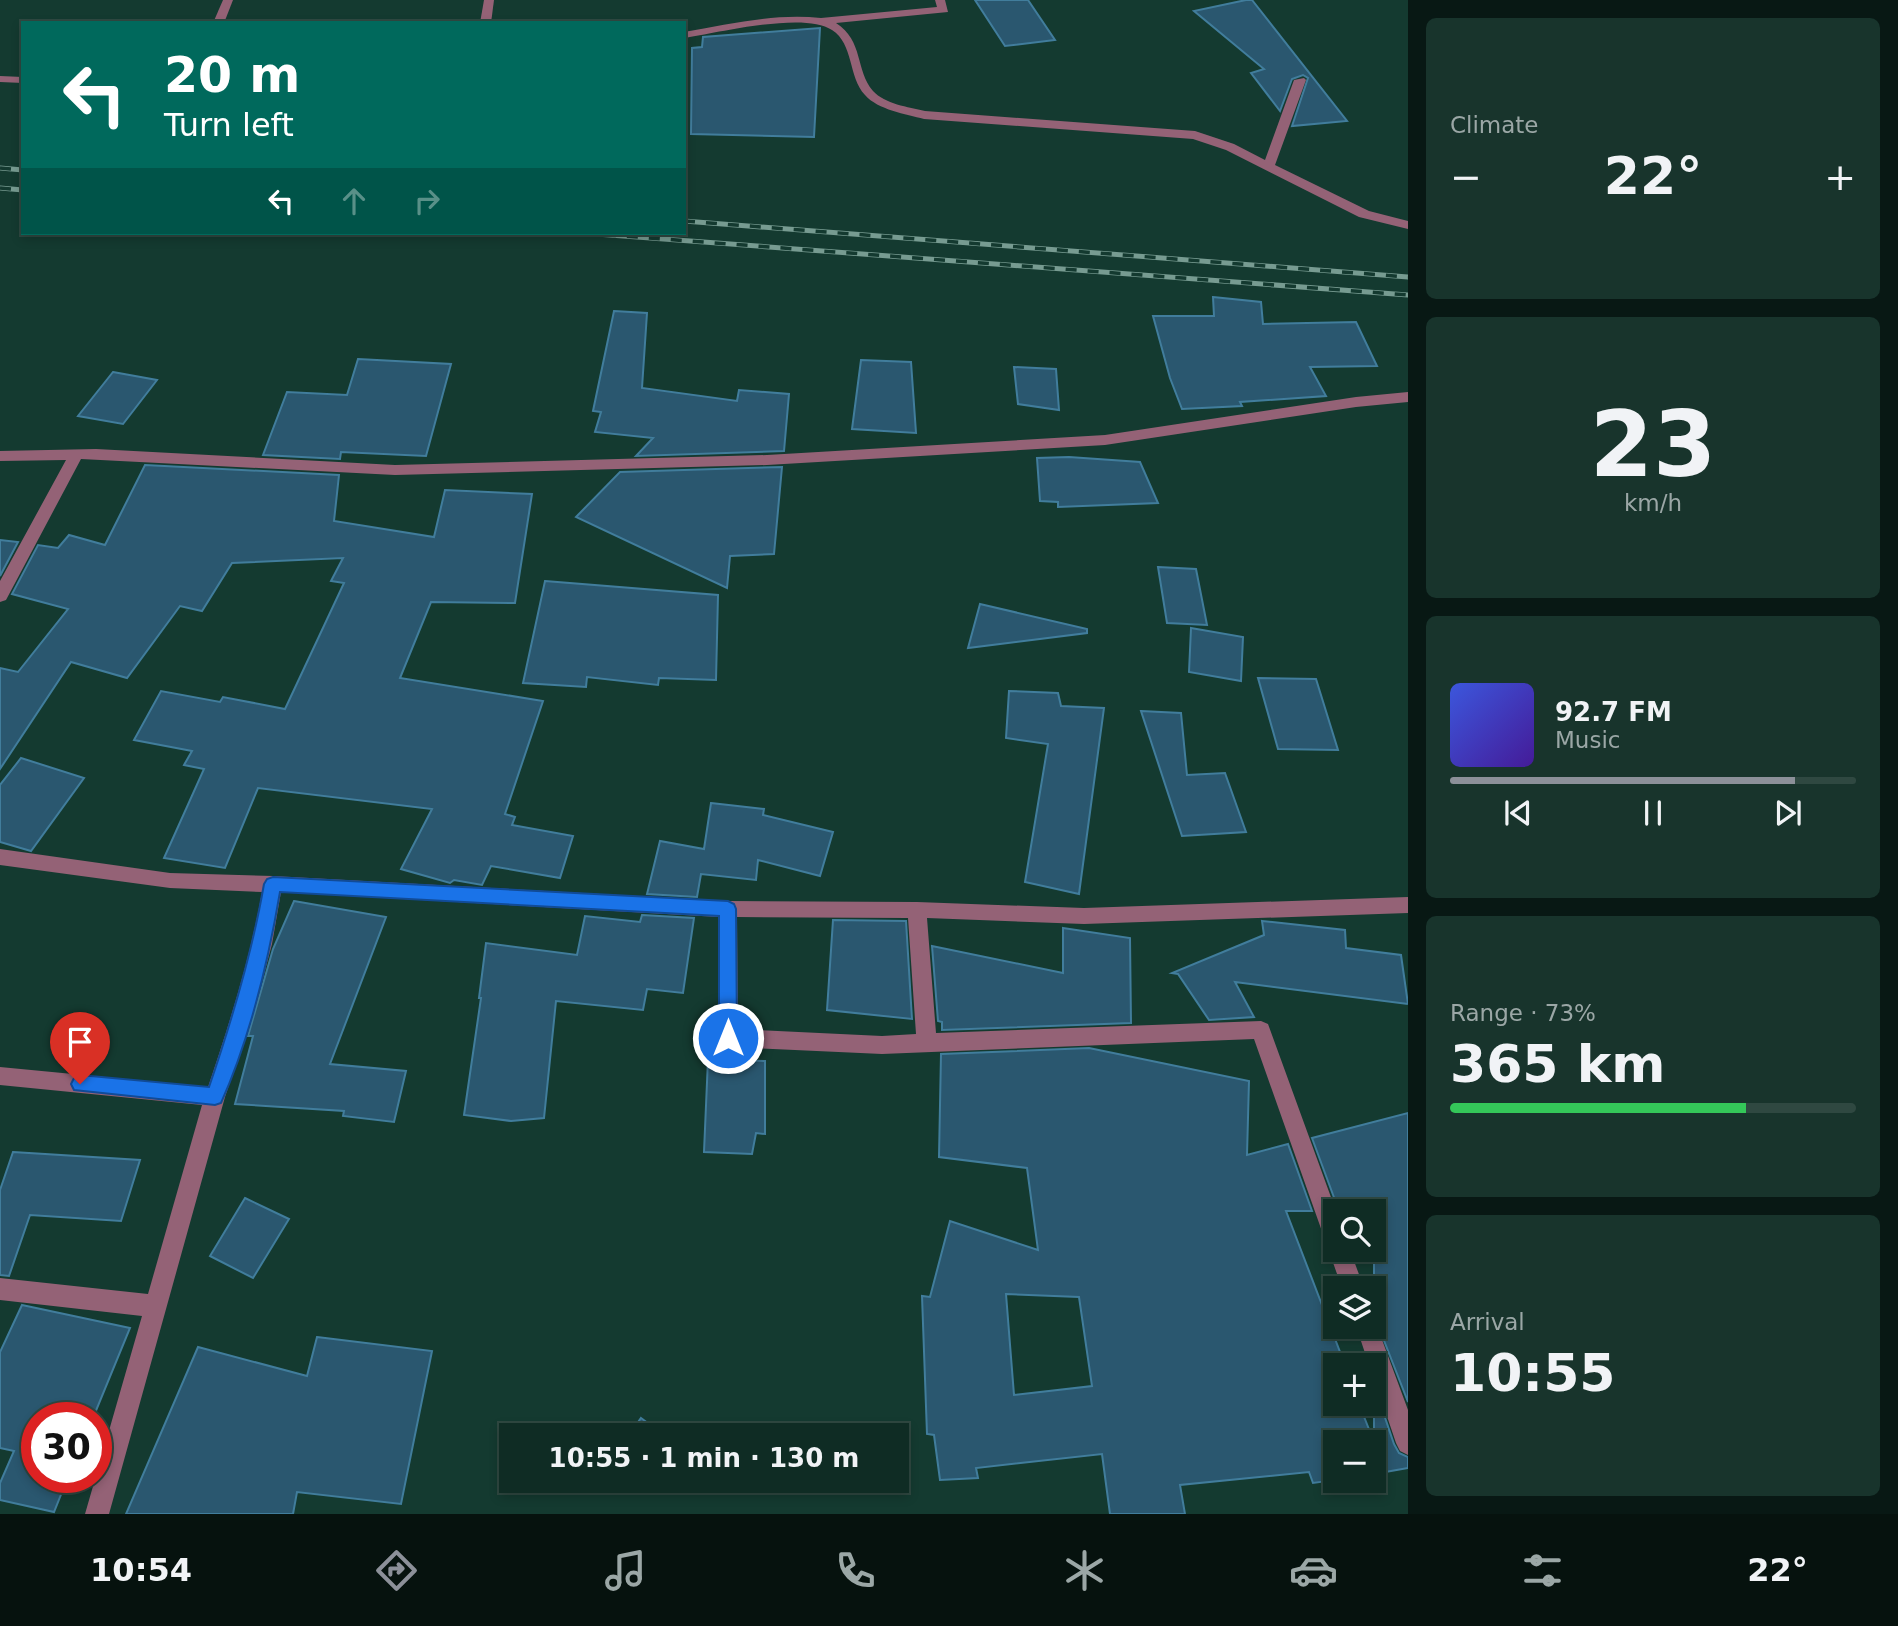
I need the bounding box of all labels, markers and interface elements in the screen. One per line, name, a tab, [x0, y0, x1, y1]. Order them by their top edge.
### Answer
text: 20 m	[164, 47, 300, 104]
icon: left	[49, 49, 140, 140]
text: Turn left	[164, 106, 294, 144]
text: Climate	[1450, 112, 1539, 138]
text: 22°	[1604, 146, 1702, 206]
text: −	[1450, 155, 1482, 199]
text: +	[1824, 155, 1856, 199]
icon: left	[262, 182, 300, 220]
icon: ahead	[335, 182, 373, 220]
icon: right	[408, 182, 446, 220]
text: 23	[1590, 392, 1716, 497]
text: km/h	[1624, 490, 1682, 516]
text: 92.7 FM	[1555, 697, 1672, 727]
text: Music	[1555, 727, 1620, 753]
icon: previous	[1499, 794, 1537, 832]
icon: pause	[1634, 794, 1672, 832]
icon: next	[1769, 794, 1807, 832]
text: Range · 73%	[1450, 1000, 1596, 1026]
position arrow	[691, 1001, 765, 1075]
pin	[50, 1012, 110, 1084]
icon: arrive	[61, 1023, 99, 1061]
text: 365 km	[1450, 1034, 1665, 1094]
map controls	[1323, 1199, 1386, 1493]
button: search	[1323, 1199, 1386, 1262]
button: layers	[1323, 1276, 1386, 1339]
text: Arrival	[1450, 1309, 1525, 1335]
text: 10:55	[1450, 1343, 1616, 1403]
button: +	[1323, 1353, 1386, 1416]
speed limit sign: 30	[21, 1402, 112, 1493]
button: −	[1323, 1430, 1386, 1493]
text: 10:55 · 1 min · 130 m	[549, 1443, 859, 1473]
icon: directions	[372, 1546, 421, 1595]
icon: music	[601, 1546, 650, 1595]
icon: phone	[831, 1546, 880, 1595]
icon: climate	[1060, 1546, 1109, 1595]
icon: car	[1289, 1546, 1338, 1595]
icon: filters	[1518, 1546, 1567, 1595]
text: 10:54	[90, 1551, 192, 1589]
text: 22°	[1747, 1551, 1808, 1589]

